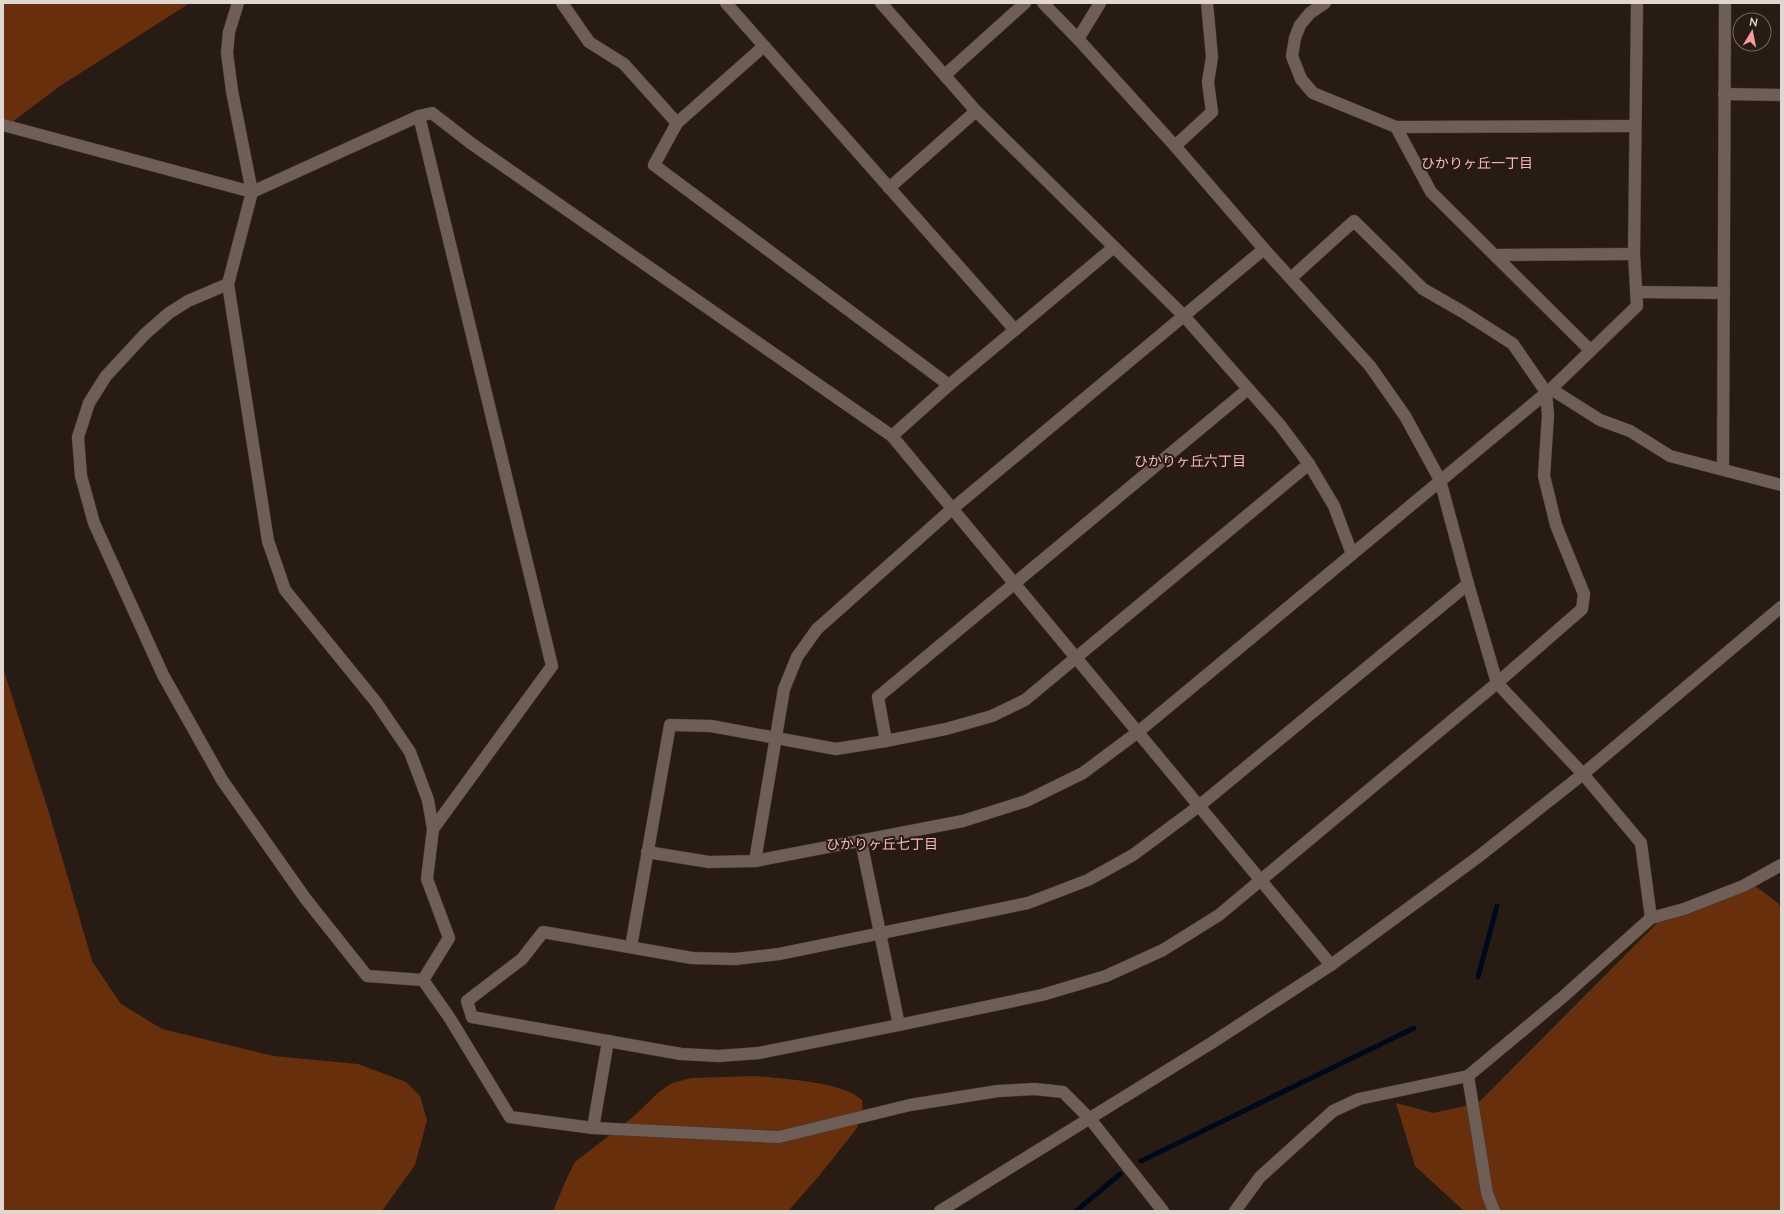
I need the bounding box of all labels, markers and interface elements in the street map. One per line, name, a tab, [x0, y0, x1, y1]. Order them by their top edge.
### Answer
north arrow	[1732, 12, 1772, 52]
text: N	[1749, 15, 1759, 29]
district label: ひかりヶ丘一丁目	[1421, 154, 1533, 171]
district label: ひかりヶ丘六丁目	[1134, 452, 1246, 469]
district label: ひかりヶ丘七丁目	[826, 835, 938, 852]

